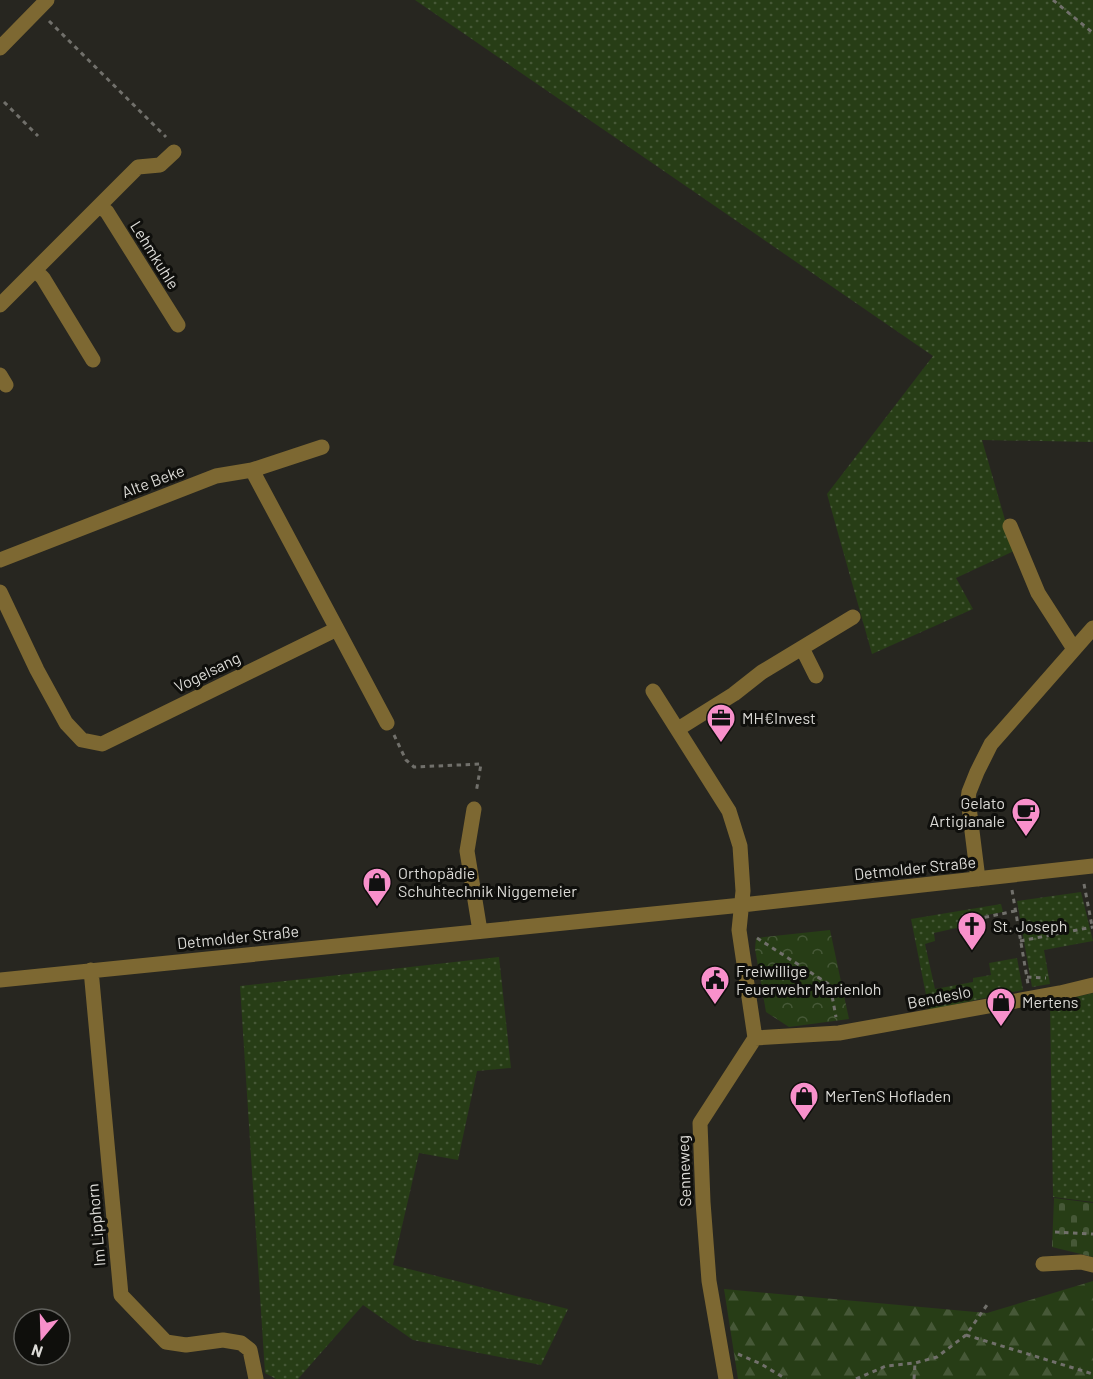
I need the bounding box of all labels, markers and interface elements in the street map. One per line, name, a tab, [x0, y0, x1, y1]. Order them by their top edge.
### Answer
street label: Lehmkuhle	[127, 217, 184, 292]
street label: Alte Beke	[119, 460, 187, 501]
street label: Vogelsang	[171, 647, 243, 696]
office icon: MH€Invest	[705, 702, 737, 744]
place label: MH€Invest	[742, 708, 816, 727]
place label: Gelato Artigianale	[930, 793, 1005, 830]
cafe icon: Gelato Artigianale	[1010, 796, 1042, 838]
street label: Detmolder Straße	[853, 852, 977, 883]
place label: Orthopädie Schuhtechnik Niggemeier	[398, 863, 577, 900]
shop icon: Orthopädie Schuhtechnik Niggemeier	[361, 866, 393, 908]
church icon: St. Joseph	[956, 910, 988, 952]
place label: St. Joseph	[993, 916, 1067, 935]
street label: Detmolder Straße	[176, 921, 300, 952]
place label: Freiwillige Feuerwehr Marienloh	[736, 961, 882, 998]
public building icon: Freiwillige Feuerwehr Marienloh	[699, 964, 731, 1006]
street label: Bendeslo	[906, 981, 972, 1012]
shop icon: Mertens	[985, 986, 1017, 1028]
place label: Mertens	[1022, 992, 1078, 1011]
shop icon: MerTenS Hofladen	[788, 1080, 820, 1122]
place label: MerTenS Hofladen	[825, 1086, 951, 1105]
street label: Senneweg	[673, 1135, 694, 1207]
street label: Im Lipphorn	[82, 1183, 109, 1267]
north arrow	[12, 1307, 72, 1367]
text: N	[29, 1341, 45, 1362]

